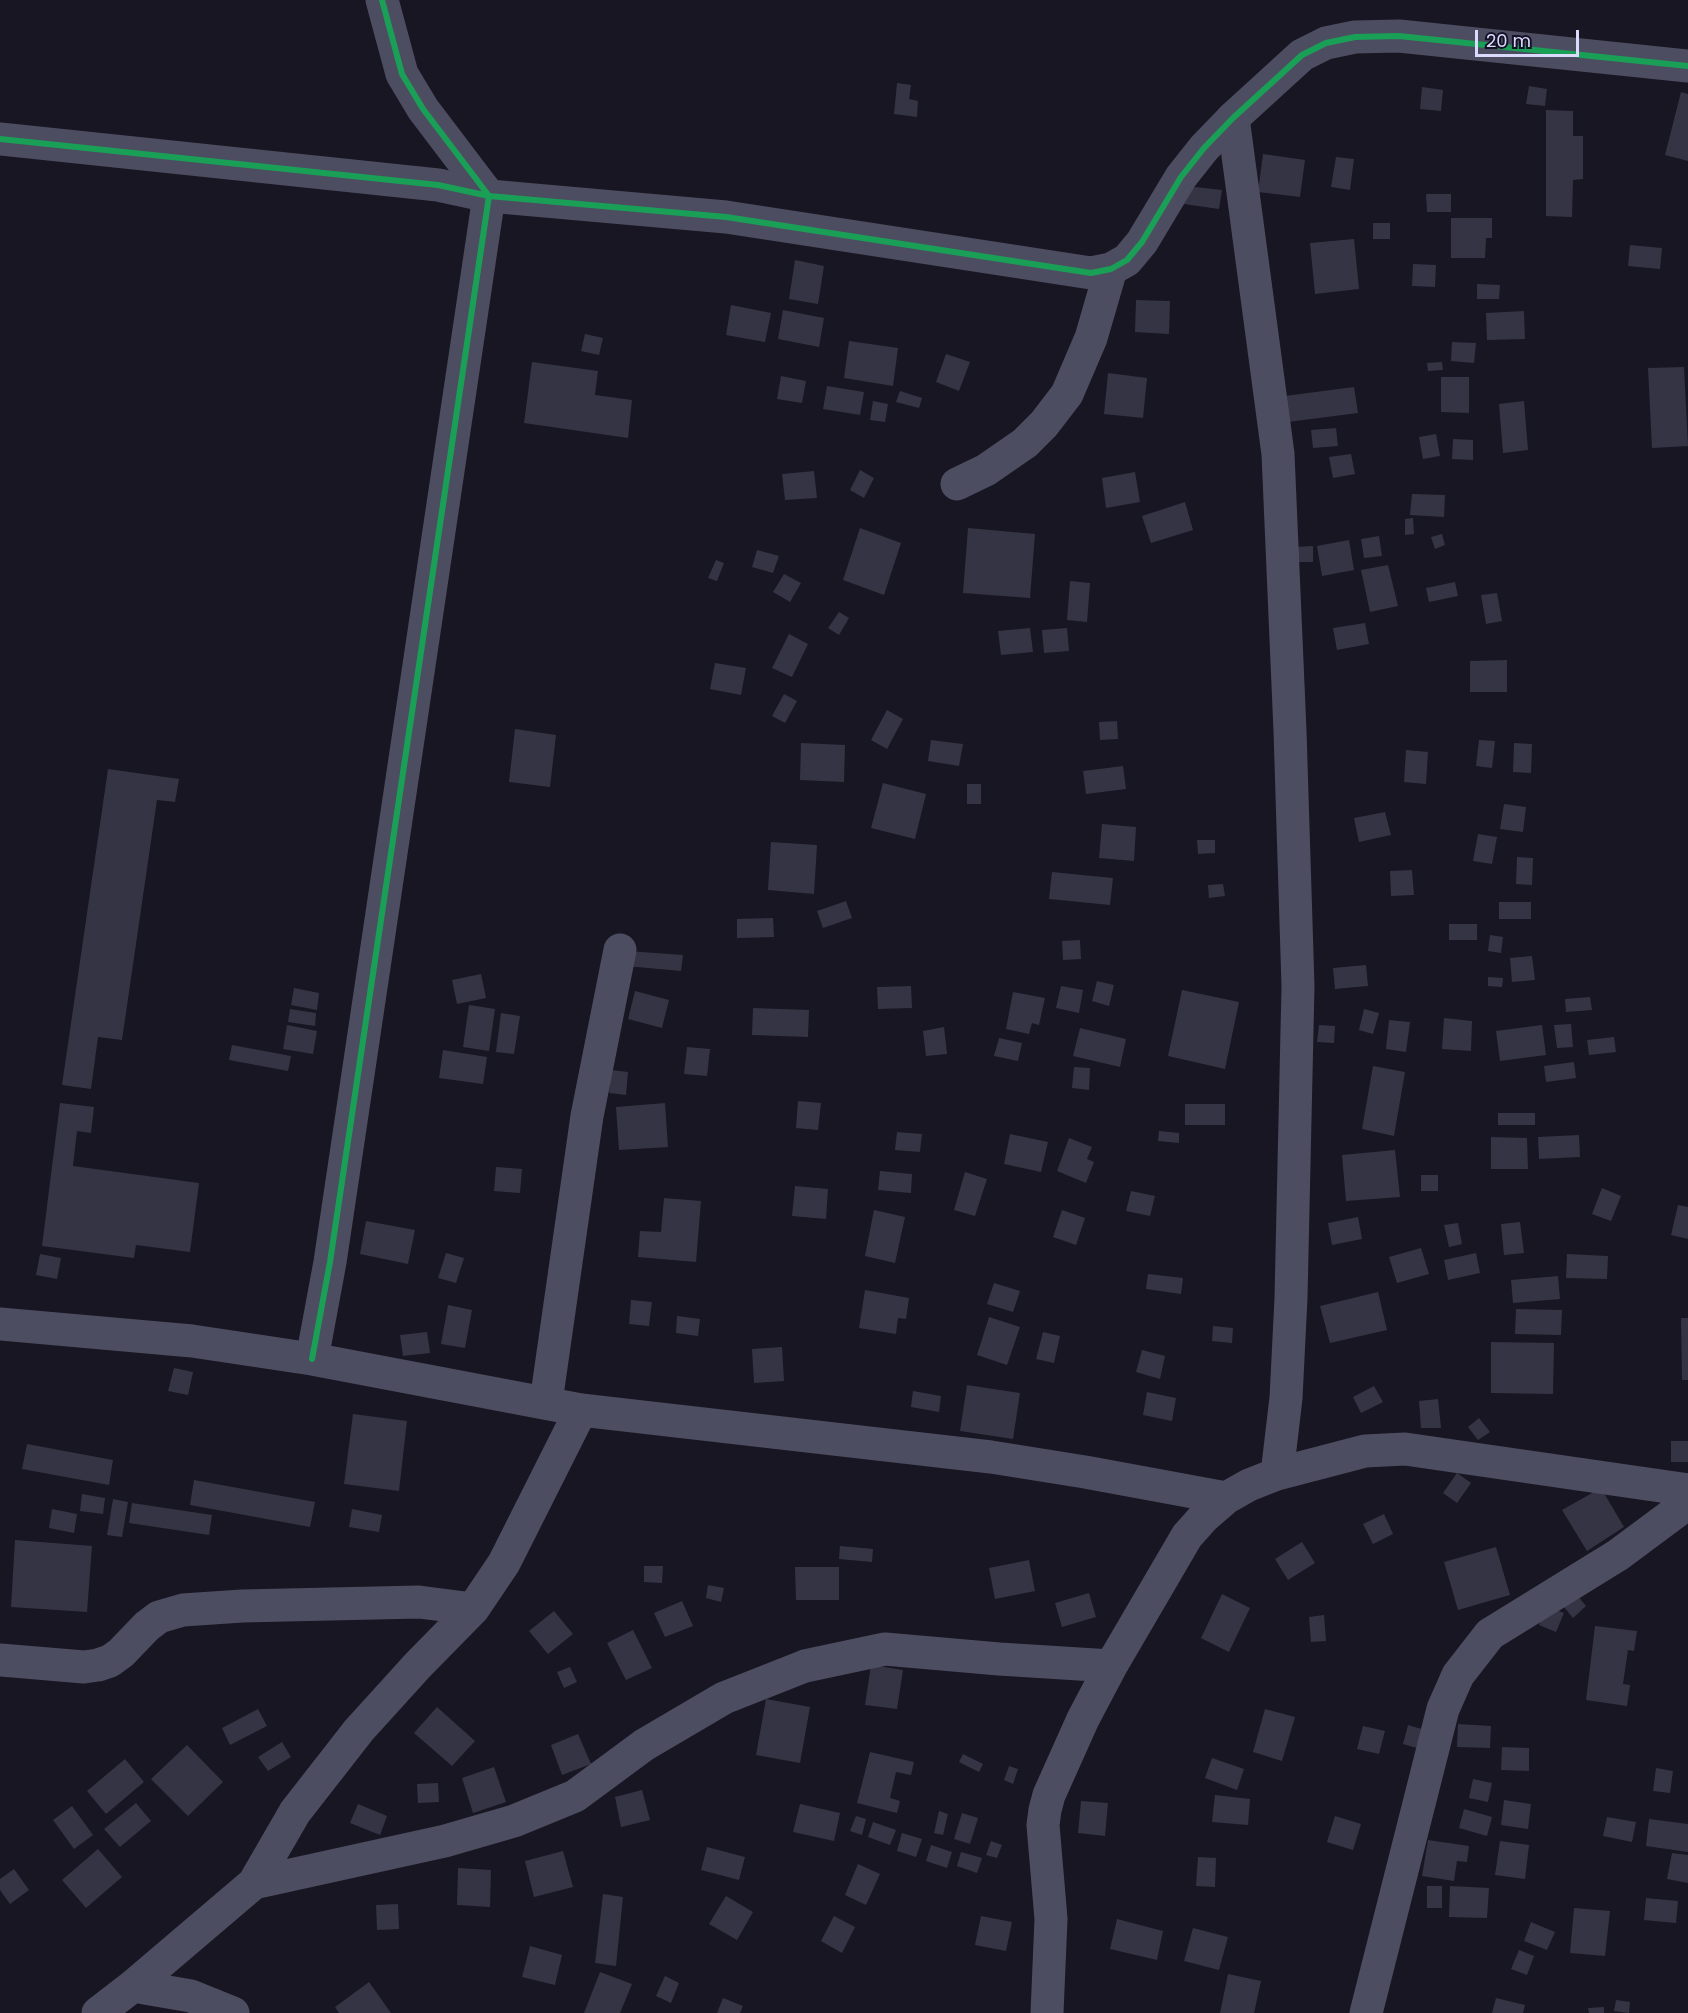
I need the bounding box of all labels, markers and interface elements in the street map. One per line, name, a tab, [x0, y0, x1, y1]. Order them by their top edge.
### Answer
scale bar	[1478, 18, 1582, 56]
text: 20 m	[1486, 28, 1531, 53]

